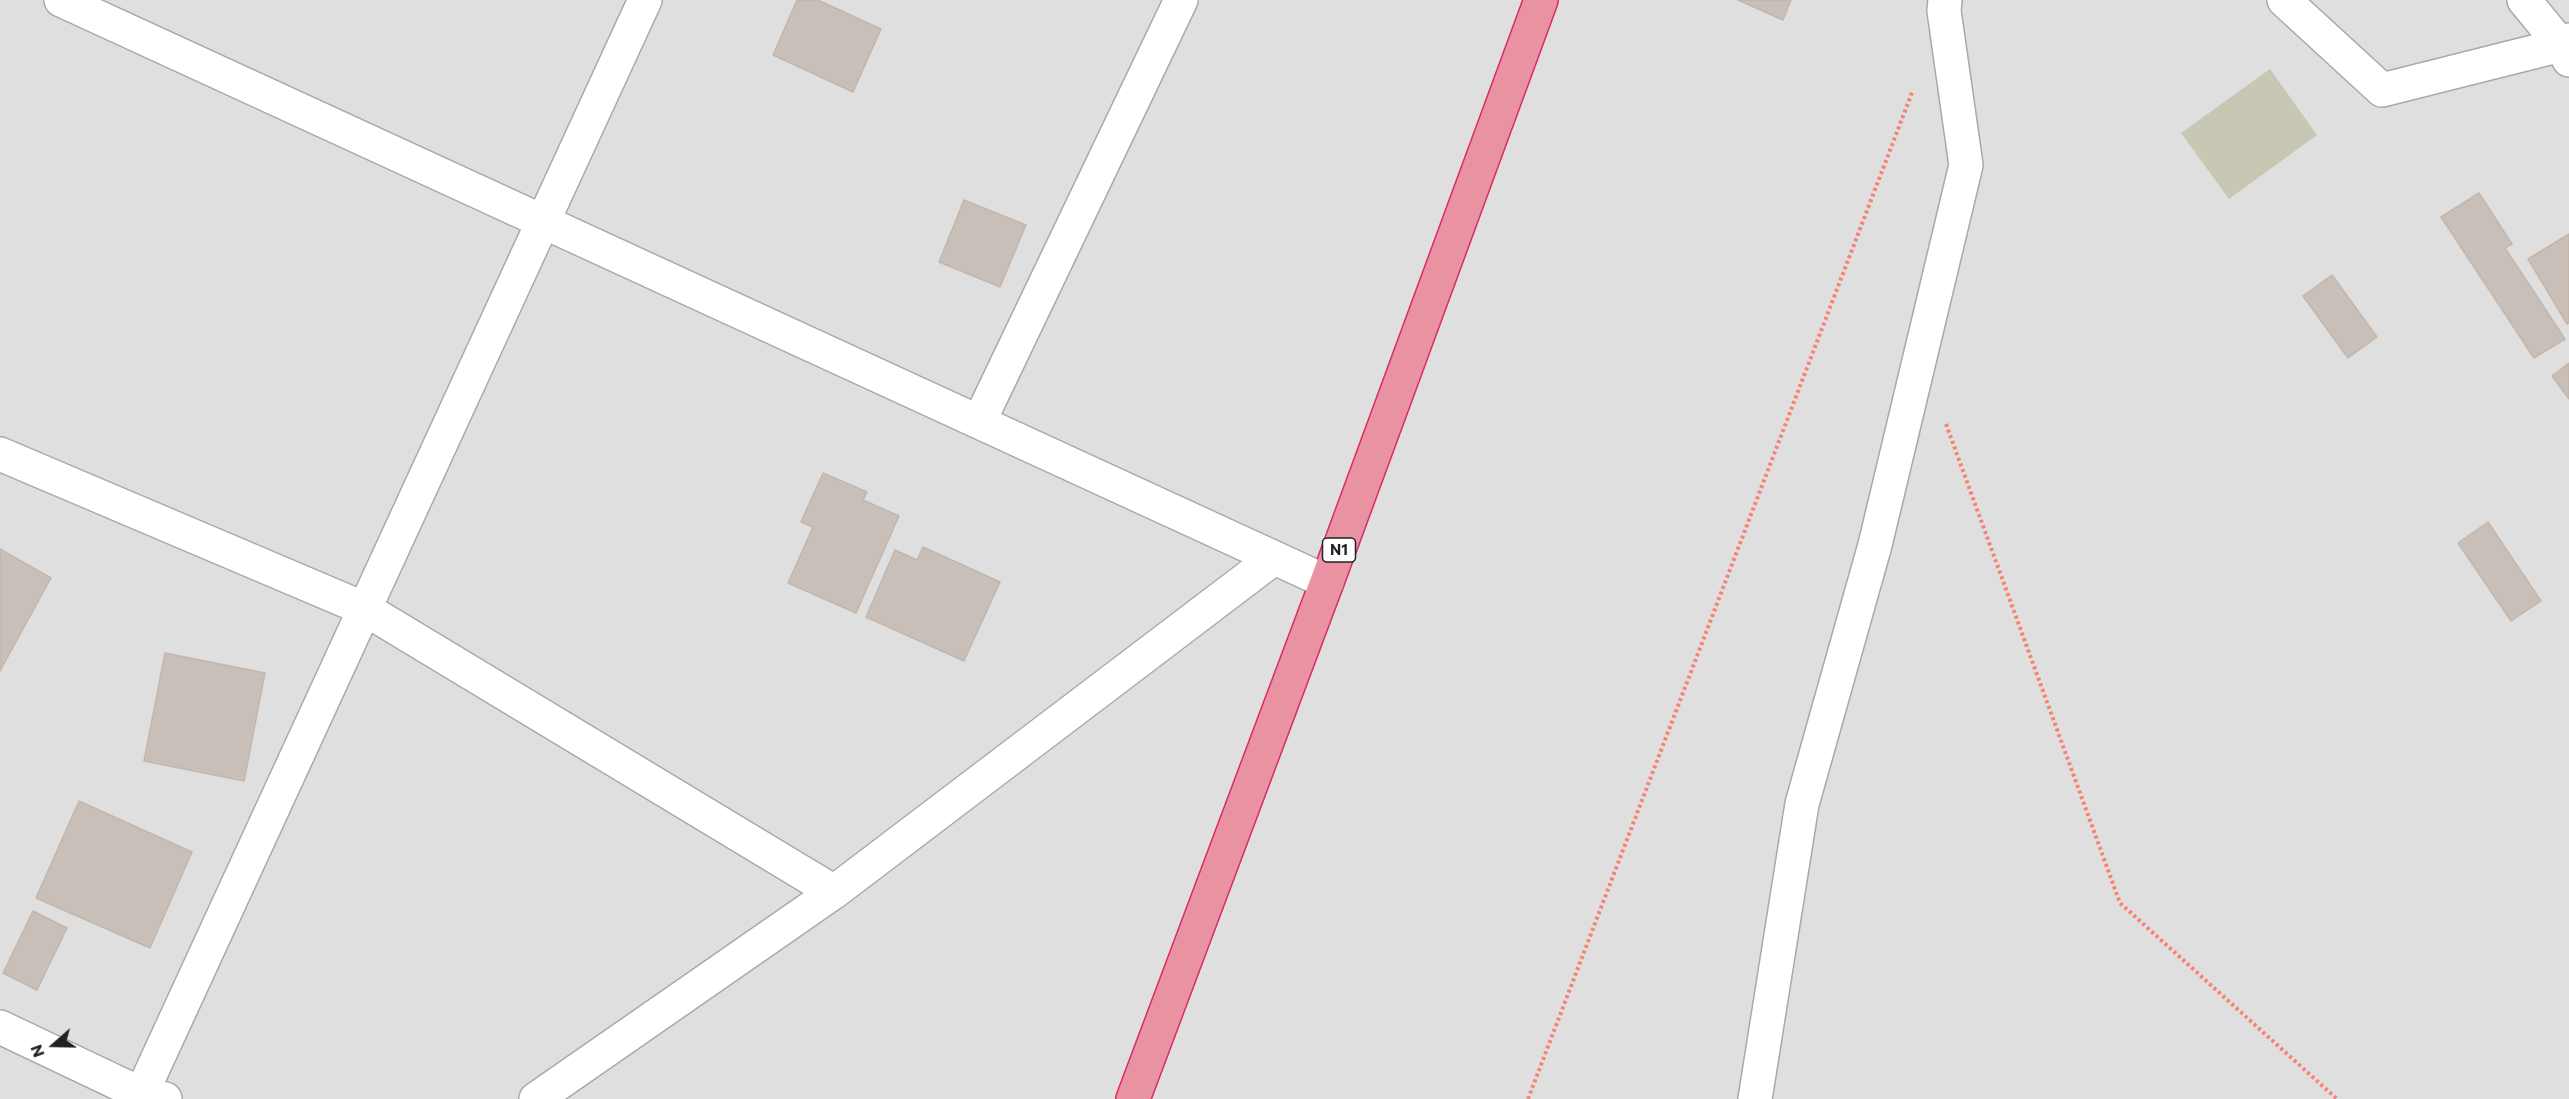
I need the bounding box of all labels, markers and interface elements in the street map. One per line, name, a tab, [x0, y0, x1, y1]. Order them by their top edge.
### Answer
road number: N1	[1322, 538, 1356, 562]
north arrow	[24, 1015, 84, 1075]
text: N	[26, 1042, 48, 1060]

